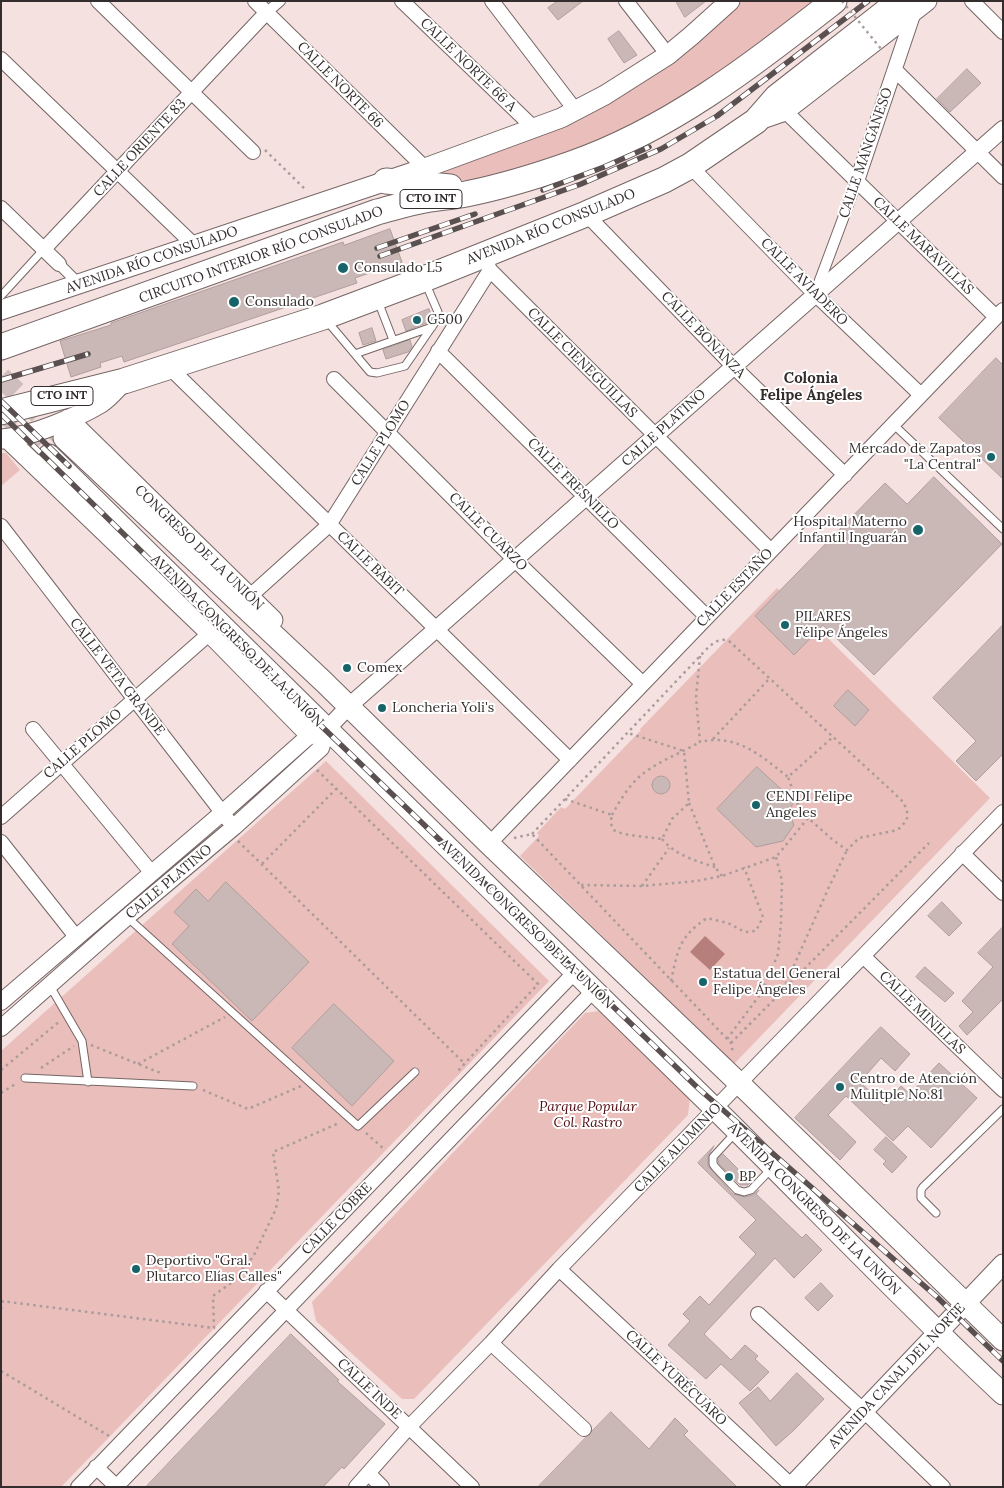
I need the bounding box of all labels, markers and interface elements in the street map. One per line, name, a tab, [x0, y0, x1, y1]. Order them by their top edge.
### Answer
street label: CALLE NORTE 66 A	[416, 15, 520, 115]
street label: CALLE NORTE 66	[293, 38, 387, 132]
street label: CALLE MANGANESO	[836, 85, 896, 221]
street label: CALLE ORIENTE 83	[90, 96, 190, 200]
street label: AVENIDA RÍO CONSULADO	[464, 185, 638, 269]
road number: CTO INT	[400, 190, 462, 208]
street label: CALLE MARAVILLAS	[869, 194, 977, 298]
street label: CIRCUITO INTERIOR RÍO CONSULADO	[137, 203, 385, 307]
street label: AVENIDA RÍO CONSULADO	[64, 223, 240, 297]
street label: CALLE AVIADERO	[757, 235, 851, 329]
place label: Consulado L5	[354, 260, 442, 276]
marker: Consulado L5	[336, 261, 350, 275]
street label: CALLE BONANZA	[657, 288, 749, 382]
place label: Consulado	[245, 294, 314, 310]
marker: Consulado	[227, 295, 241, 309]
street label: CALLE CIENEGUILLAS	[524, 305, 640, 421]
place label: G500	[427, 312, 463, 328]
marker: G500	[411, 314, 423, 326]
district label: Colonia Felipe Ángeles	[760, 370, 862, 405]
road number: CTO INT	[31, 386, 93, 406]
street label: CALLE PLATINO	[618, 386, 710, 470]
street label: CALLE PLOMO	[348, 397, 414, 489]
street label: CALLE FRESNILLO	[524, 435, 622, 533]
place label: Mercado de Zapatos "La Central"	[849, 441, 981, 474]
marker: Mercado de Zapatos "La Central"	[985, 451, 997, 463]
street label: CONGRESO DE LA UNIÓN	[131, 482, 267, 614]
street label: CALLE CUARZO	[445, 489, 531, 575]
place label: Hospital Materno Infantil Inguarán	[793, 514, 907, 546]
marker: Hospital Materno Infantil Inguarán	[911, 523, 925, 537]
street label: CALLE BABIT	[333, 528, 407, 600]
street label: CALLE ESTAÑO	[693, 545, 777, 631]
street label: AVENIDA CONGRESO DE LA UNIÓN	[147, 551, 327, 731]
place label: PILARES Félipe Ángeles	[795, 609, 888, 642]
street label: CALLE VETA GRANDE	[66, 615, 168, 739]
marker: PILARES Félipe Ángeles	[779, 619, 791, 631]
place label: Comex	[357, 660, 402, 676]
marker: Comex	[341, 662, 353, 674]
place label: Loncheria Yoli's	[392, 700, 494, 716]
marker: Loncheria Yoli's	[376, 702, 388, 714]
street label: CALLE PLOMO	[40, 705, 126, 783]
place label: CENDI Felipe Angeles	[766, 789, 853, 822]
marker: CENDI Felipe Angeles	[750, 799, 762, 811]
street label: AVENIDA CONGRESO DE LA UNIÓN	[435, 836, 617, 1012]
street label: CALLE PLATINO	[122, 841, 216, 923]
place label: Estatua del General Felipe Ángeles	[713, 966, 840, 999]
street label: CALLE MINILLAS	[876, 968, 968, 1058]
marker: Estatua del General Felipe Ángeles	[697, 976, 709, 988]
place label: Centro de Atención Mulitple No.81	[850, 1071, 977, 1104]
marker: Centro de Atención Mulitple No.81	[834, 1081, 846, 1093]
park label: Parque Popular Col. Rastro	[539, 1099, 637, 1132]
street label: CALLE ALUMINIO	[631, 1100, 725, 1196]
street label: AVENIDA CONGRESO DE LA UNIÓN	[724, 1119, 904, 1299]
place label: BP	[739, 1169, 756, 1185]
marker: BP	[723, 1171, 735, 1183]
street label: CALLE COBRE	[298, 1179, 376, 1259]
place label: Deportivo "Gral. Plutarco Elías Calles"	[146, 1253, 282, 1285]
marker: Deportivo "Gral. Plutarco Elías Calles"	[130, 1263, 142, 1275]
street label: AVENIDA CANAL DEL NORTE	[825, 1300, 969, 1452]
street label: CALLE YURÉCUARO	[622, 1327, 730, 1429]
street label: CALLE INDE	[334, 1355, 404, 1423]

